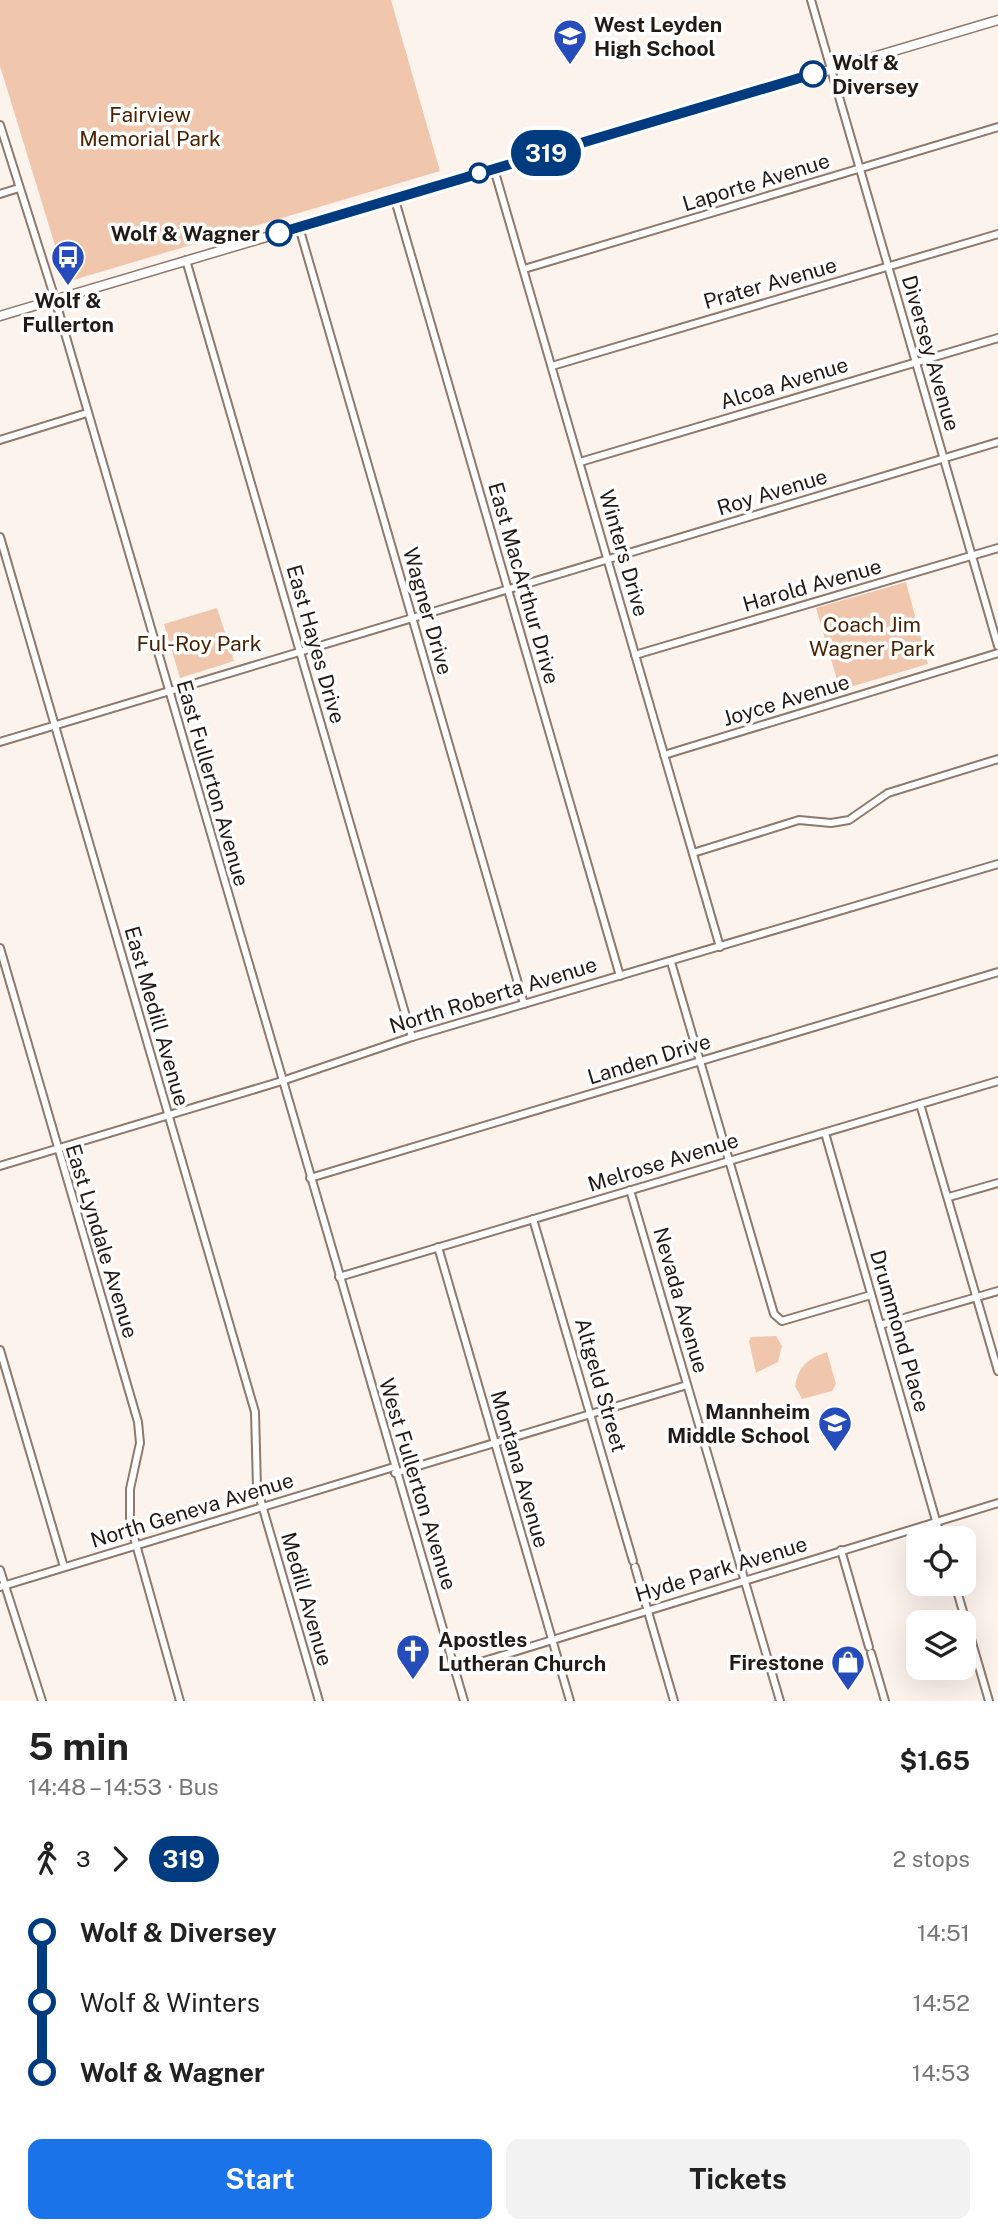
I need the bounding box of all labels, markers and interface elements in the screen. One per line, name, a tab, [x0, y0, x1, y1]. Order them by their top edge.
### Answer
place label: West Leyden High School	[594, 12, 722, 61]
school or university icon: West Leyden High School	[551, 17, 589, 66]
place label: Wolf & Diversey	[832, 50, 919, 99]
marker: Wolf & Diversey	[800, 61, 826, 87]
park label: Fairview Memorial Park	[79, 102, 221, 151]
line badge: 319	[506, 130, 586, 176]
text: 319	[525, 139, 567, 167]
street label: Laporte Avenue	[679, 148, 833, 216]
unlabelled marker	[469, 163, 489, 183]
marker: Wolf & Wagner	[266, 220, 292, 246]
place label: Wolf & Wagner	[111, 221, 260, 246]
bus stop icon: Wolf & Fullerton	[49, 238, 87, 287]
street label: Prater Avenue	[700, 252, 840, 314]
street label: Diversey Avenue	[897, 272, 965, 434]
place label: Wolf & Fullerton	[22, 288, 114, 337]
street label: Alcoa Avenue	[717, 352, 851, 414]
street label: Roy Avenue	[714, 463, 830, 521]
street label: East MacArthur Drive	[483, 479, 565, 687]
street label: Winters Drive	[594, 487, 654, 619]
street label: Wagner Drive	[398, 544, 458, 678]
street label: Harold Avenue	[740, 553, 884, 617]
street label: East Hayes Drive	[281, 562, 351, 726]
park label: Coach Jim Wagner Park	[809, 612, 935, 661]
park label: Ful-Roy Park	[136, 631, 262, 656]
street label: Joyce Avenue	[720, 669, 852, 731]
street label: East Fullerton Avenue	[172, 677, 254, 889]
street label: East Medill Avenue	[119, 923, 195, 1109]
street label: North Roberta Avenue	[386, 951, 600, 1039]
street label: Landen Drive	[584, 1028, 714, 1090]
street label: Melrose Avenue	[585, 1127, 741, 1197]
street label: East Lyndale Avenue	[61, 1141, 143, 1341]
street label: Nevada Avenue	[648, 1224, 714, 1376]
street label: Drummond Place	[865, 1247, 935, 1415]
street label: Altgeld Street	[570, 1315, 632, 1455]
street label: West Fullerton Avenue	[374, 1375, 462, 1593]
street label: Montana Avenue	[486, 1387, 554, 1551]
place label: Mannheim Middle School	[667, 1399, 810, 1448]
school or university icon: Mannheim Middle School	[816, 1404, 854, 1453]
street label: North Geneva Avenue	[87, 1467, 297, 1553]
map controls	[906, 1526, 976, 1680]
button: locate	[906, 1526, 976, 1596]
street label: Medill Avenue	[276, 1529, 338, 1669]
street label: Hyde Park Avenue	[632, 1531, 810, 1607]
button: layers	[906, 1610, 976, 1680]
place label: Apostles Lutheran Church	[438, 1627, 606, 1676]
church icon: Apostles Lutheran Church	[394, 1632, 432, 1681]
shop icon: Firestone	[829, 1643, 867, 1692]
place label: Firestone	[729, 1650, 824, 1675]
text: 5 min	[28, 1724, 129, 1769]
text: $1.65	[899, 1745, 970, 1776]
text: 14:48 – 14:53 · Bus	[28, 1773, 219, 1800]
icon: walk	[28, 1840, 66, 1878]
icon: forward	[101, 1840, 139, 1878]
text: 3	[76, 1845, 91, 1872]
text: 319	[163, 1845, 205, 1873]
text: 2 stops	[892, 1845, 970, 1872]
text: Wolf & Diversey	[80, 1917, 277, 1948]
text: 14:51	[917, 1919, 970, 1946]
text: Wolf & Winters	[80, 1987, 260, 2018]
text: 14:52	[913, 1989, 970, 2016]
text: Wolf & Wagner	[80, 2057, 265, 2088]
text: 14:53	[912, 2059, 970, 2086]
button: Start	[28, 2139, 492, 2219]
button: Tickets	[506, 2139, 970, 2219]

